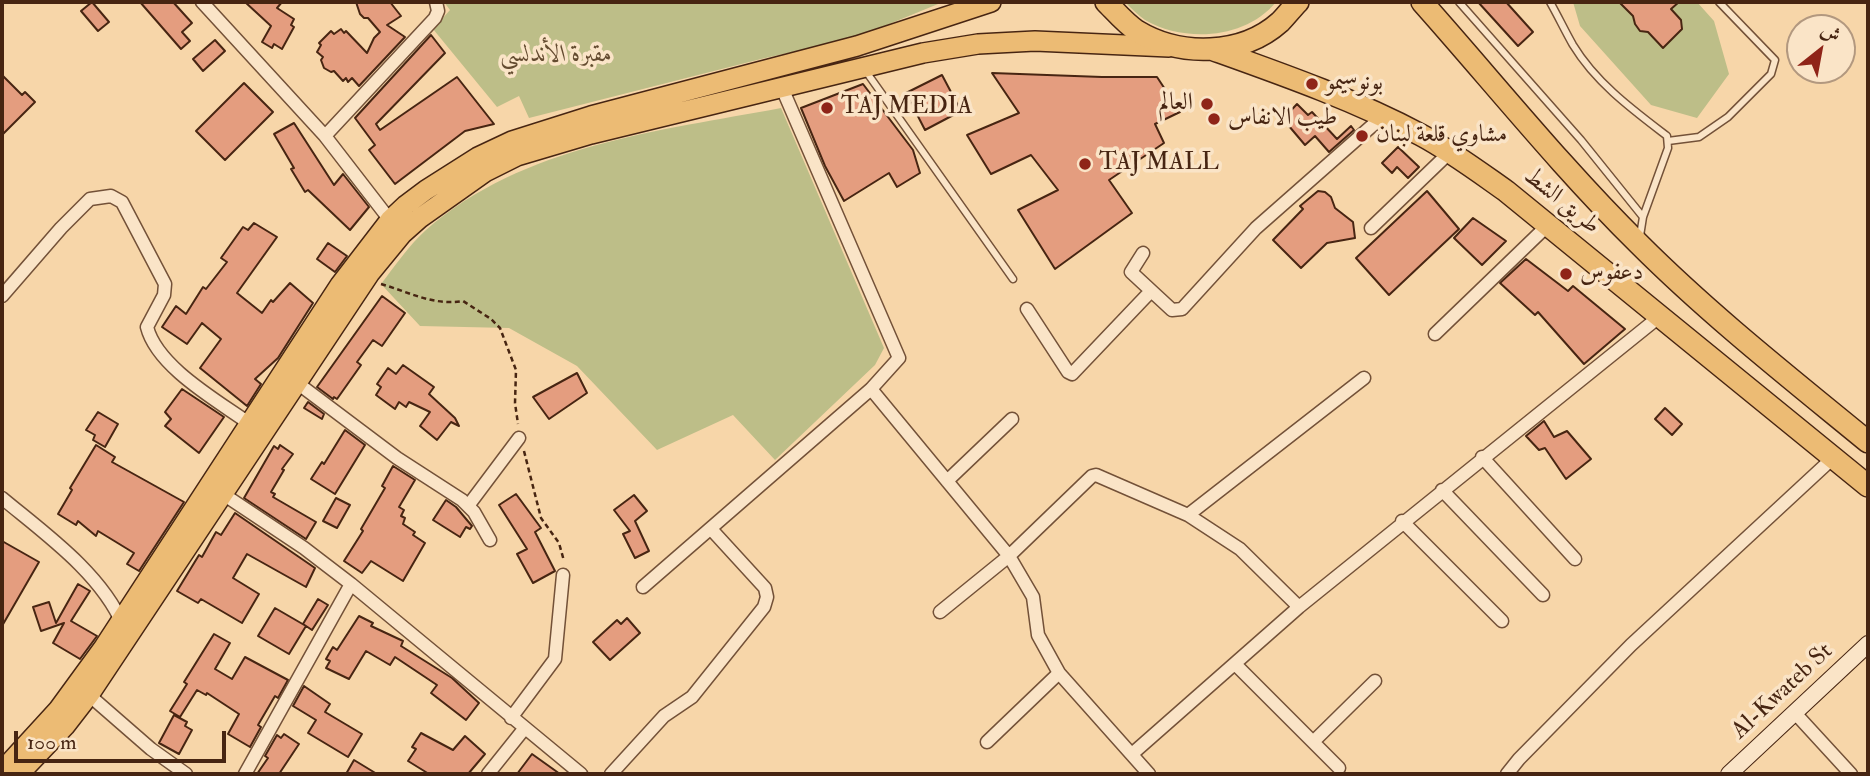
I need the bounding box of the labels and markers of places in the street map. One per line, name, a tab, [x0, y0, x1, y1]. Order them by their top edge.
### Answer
place label: بونوسيمو	[1326, 70, 1383, 98]
marker: بونوسيمو	[1304, 76, 1320, 92]
place label: العالم	[1159, 90, 1193, 118]
place label: TAJ MEDIA	[841, 94, 972, 122]
marker: العالم	[1199, 96, 1215, 112]
marker: TAJ MEDIA	[819, 100, 835, 116]
place label: طيب الانفاس	[1228, 105, 1337, 133]
marker: طيب الانفاس	[1206, 111, 1222, 127]
place label: مشاوي قلعة لبنان	[1376, 122, 1507, 150]
marker: مشاوي قلعة لبنان	[1354, 128, 1370, 144]
place label: TAJ MALL	[1099, 150, 1219, 178]
marker: TAJ MALL	[1077, 156, 1093, 172]
place label: دعفوس	[1580, 260, 1643, 288]
marker: دعفوس	[1558, 266, 1574, 282]

